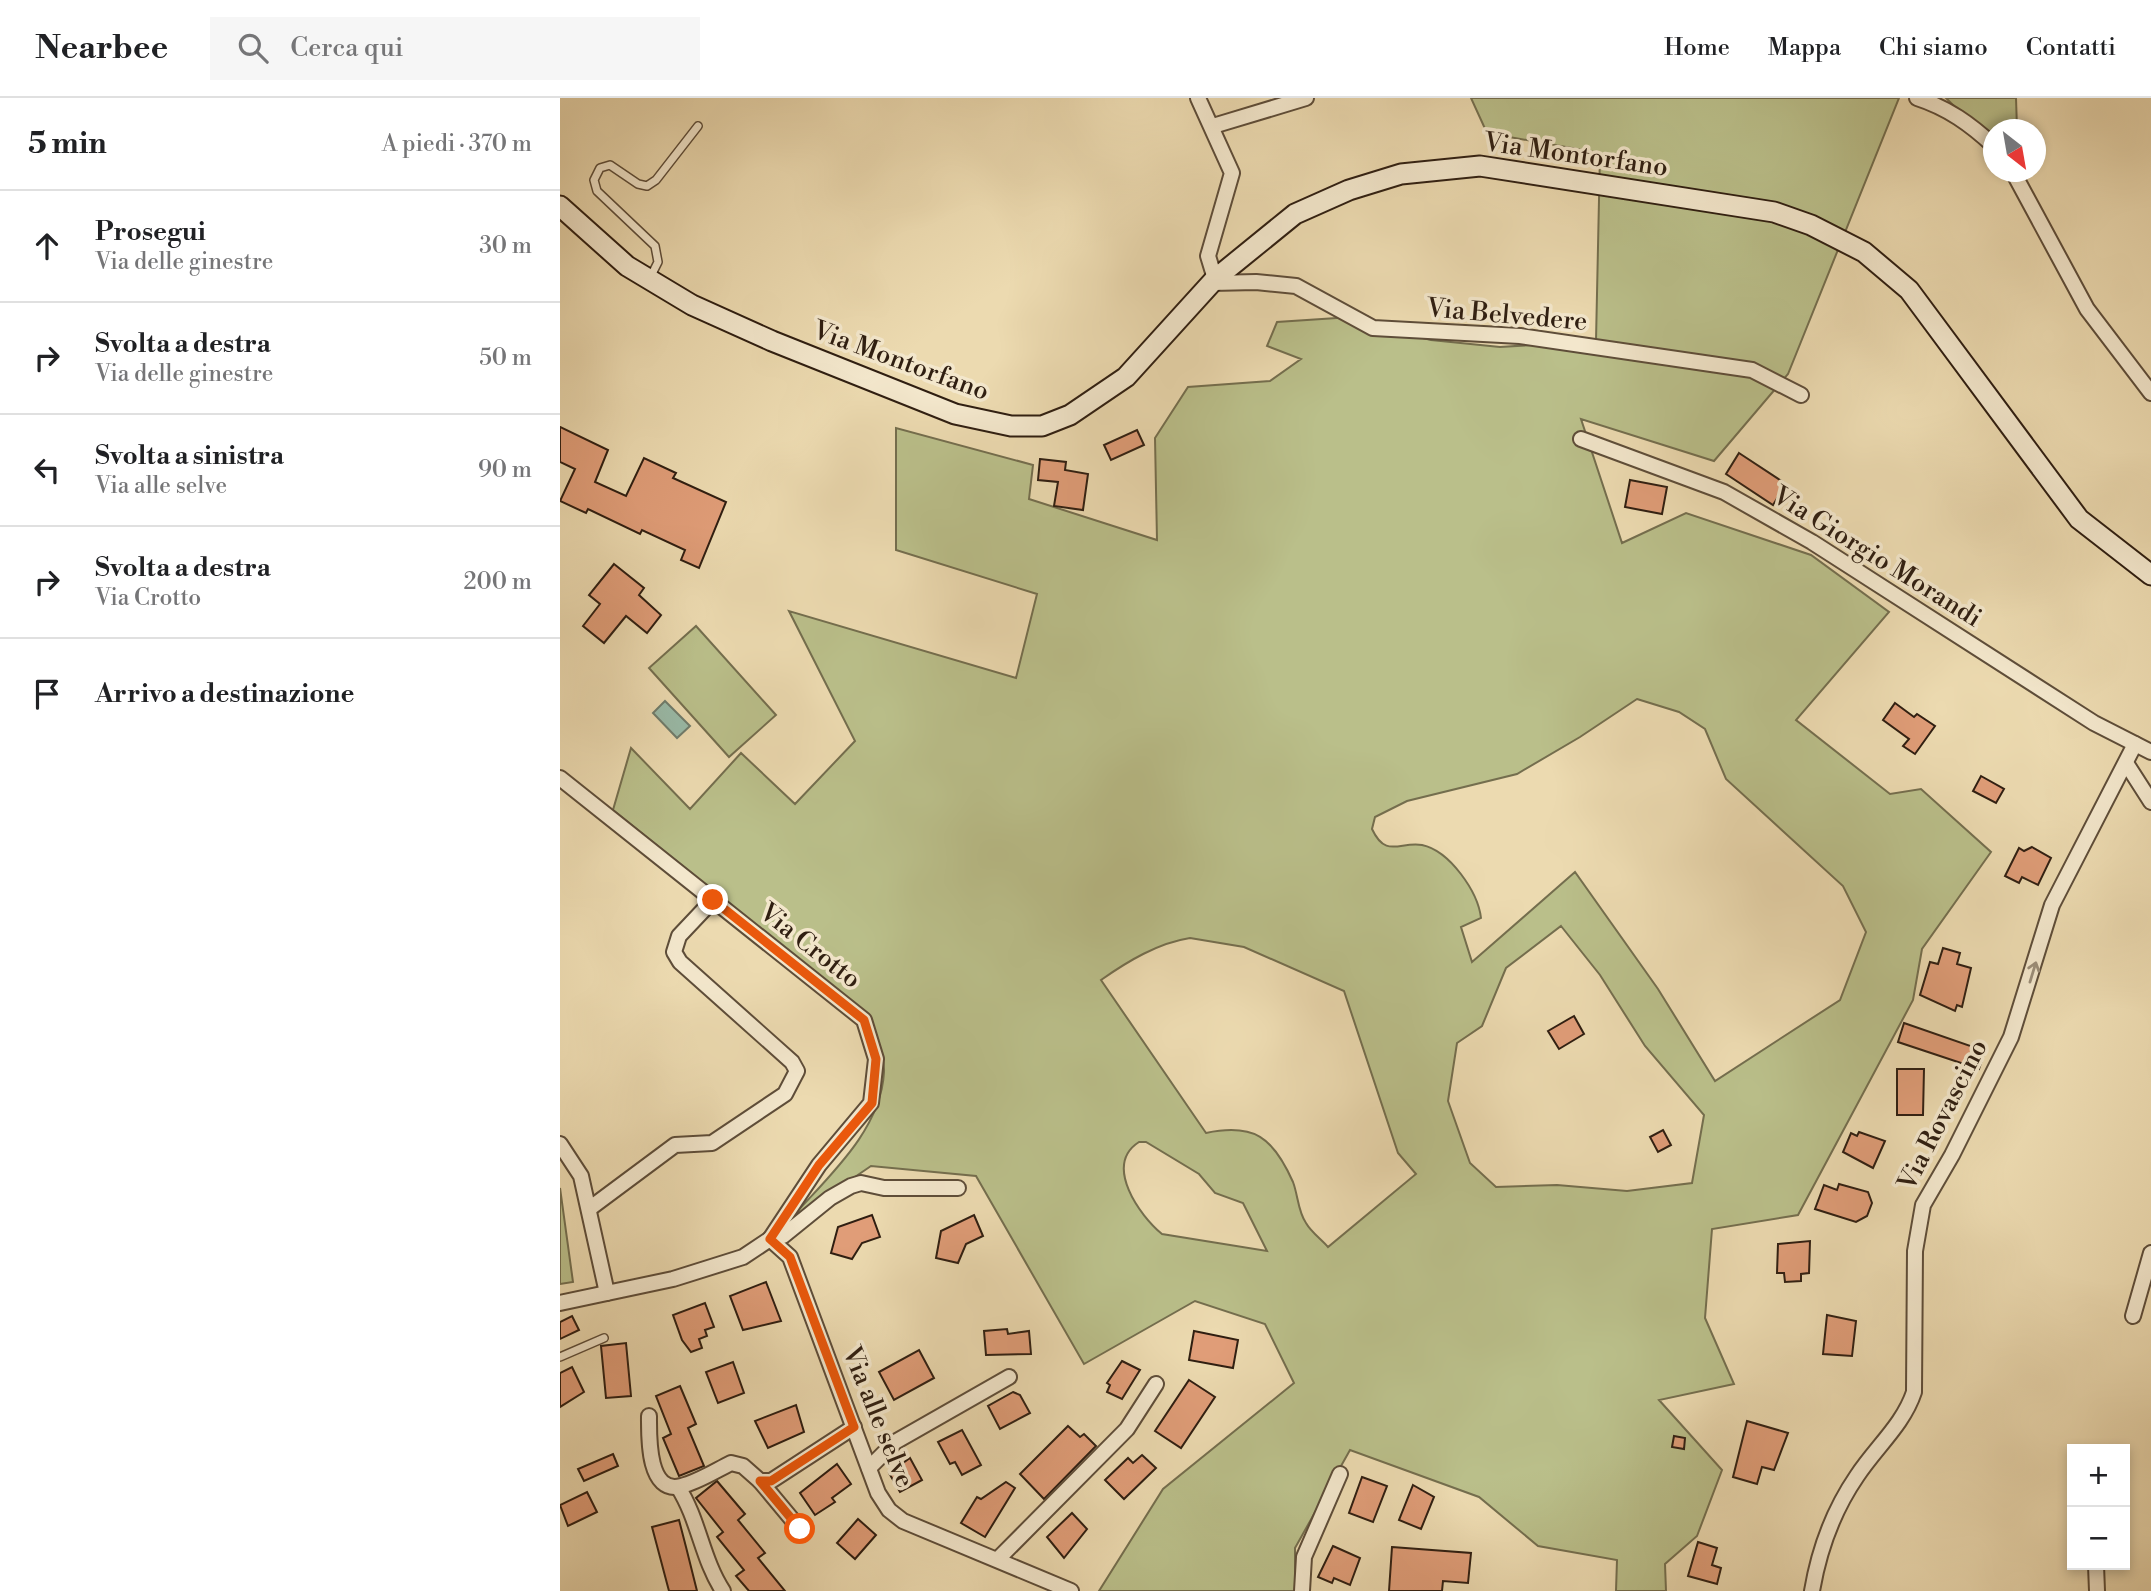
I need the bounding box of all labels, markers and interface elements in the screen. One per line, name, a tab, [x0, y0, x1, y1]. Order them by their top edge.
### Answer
search box	[210, 17, 700, 80]
text: Nearbee	[35, 28, 168, 69]
icon: search	[234, 29, 272, 67]
text: Cerca qui	[290, 32, 403, 64]
text: Home	[1664, 33, 1730, 63]
text: Mappa	[1768, 33, 1841, 63]
text: Chi siamo	[1879, 33, 1988, 63]
text: Contatti	[2026, 33, 2116, 63]
north arrow	[1983, 119, 2046, 182]
text: 5 min	[28, 125, 107, 163]
street label: Via Montorfano	[1481, 126, 1670, 184]
text: A piedi · 370 m	[382, 130, 532, 158]
text: Prosegui	[95, 216, 206, 248]
icon: ahead	[28, 227, 66, 265]
text: 30 m	[479, 232, 532, 260]
text: Via delle ginestre	[95, 248, 273, 276]
street label: Via Belvedere	[1424, 292, 1589, 338]
street label: Via Montorfano	[808, 314, 994, 408]
text: Svolta a destra	[95, 328, 271, 360]
icon: right	[28, 339, 66, 377]
text: 50 m	[479, 344, 532, 372]
text: Via delle ginestre	[95, 360, 273, 388]
text: Svolta a sinistra	[95, 440, 284, 472]
icon: left	[28, 451, 66, 489]
text: 90 m	[478, 456, 532, 484]
text: Via alle selve	[95, 472, 227, 500]
street label: Via Giorgio Morandi	[1766, 479, 1987, 634]
text: Svolta a destra	[95, 552, 271, 584]
icon: right	[28, 563, 66, 601]
text: 200 m	[464, 568, 532, 596]
text: Via Crotto	[95, 584, 201, 612]
icon: arrive	[28, 675, 66, 713]
text: Arrivo a destinazione	[95, 678, 354, 710]
route end	[697, 884, 728, 915]
street label: Via Crotto	[752, 896, 867, 996]
one-way arrow	[2027, 962, 2040, 984]
street label: Via Rovascino	[1891, 1034, 1995, 1197]
street label: Via alle selve	[835, 1341, 921, 1492]
map controls	[2067, 1444, 2130, 1570]
button: +	[2067, 1444, 2130, 1507]
button: −	[2067, 1507, 2130, 1570]
route start	[784, 1513, 815, 1544]

